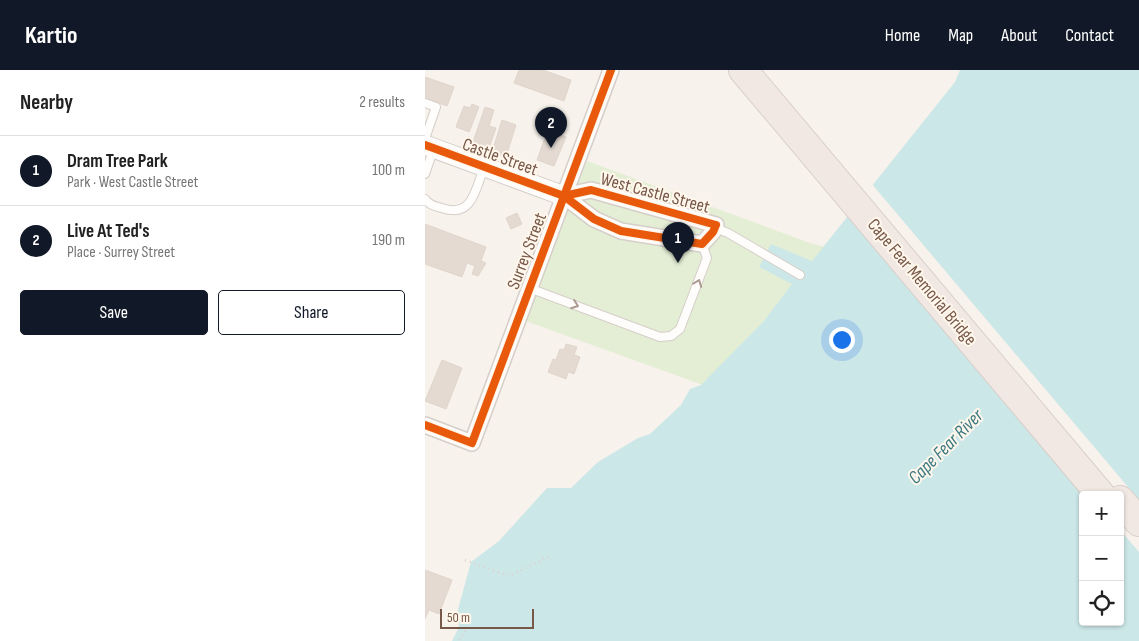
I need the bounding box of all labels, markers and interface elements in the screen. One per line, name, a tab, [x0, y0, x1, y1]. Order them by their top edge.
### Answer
text: Kartio	[25, 21, 77, 50]
text: Home	[885, 25, 920, 46]
text: Map	[948, 25, 973, 46]
text: About	[1001, 25, 1037, 46]
text: Contact	[1065, 25, 1114, 46]
text: Nearby	[20, 90, 73, 115]
text: 2 results	[359, 93, 405, 112]
pin: 2	[535, 107, 567, 148]
street label: Castle Street	[459, 134, 541, 181]
text: Dram Tree Park	[67, 150, 168, 173]
text: 1	[33, 161, 39, 180]
text: 100 m	[372, 161, 405, 180]
street label: West Castle Street	[598, 168, 712, 218]
text: Park · West Castle Street	[67, 173, 198, 192]
street label: Surrey Street	[503, 209, 551, 292]
street label: Cape Fear Memorial Bridge	[863, 214, 981, 350]
text: Live At Ted's	[67, 220, 150, 243]
pin: 1	[662, 222, 694, 263]
text: 2	[32, 231, 40, 250]
text: 190 m	[372, 231, 405, 250]
text: Place · Surrey Street	[67, 243, 175, 262]
one-way arrow	[692, 279, 702, 288]
button: Save	[20, 290, 208, 335]
button: Share	[218, 290, 405, 335]
one-way arrow	[570, 299, 579, 309]
your location	[829, 327, 855, 353]
water label: Cape Fear River	[904, 404, 989, 489]
map controls	[1079, 491, 1124, 626]
button: +	[1079, 491, 1124, 536]
button: −	[1079, 536, 1124, 581]
button: locate	[1079, 581, 1124, 626]
scale bar	[440, 606, 534, 629]
text: 50 m	[447, 609, 470, 626]

